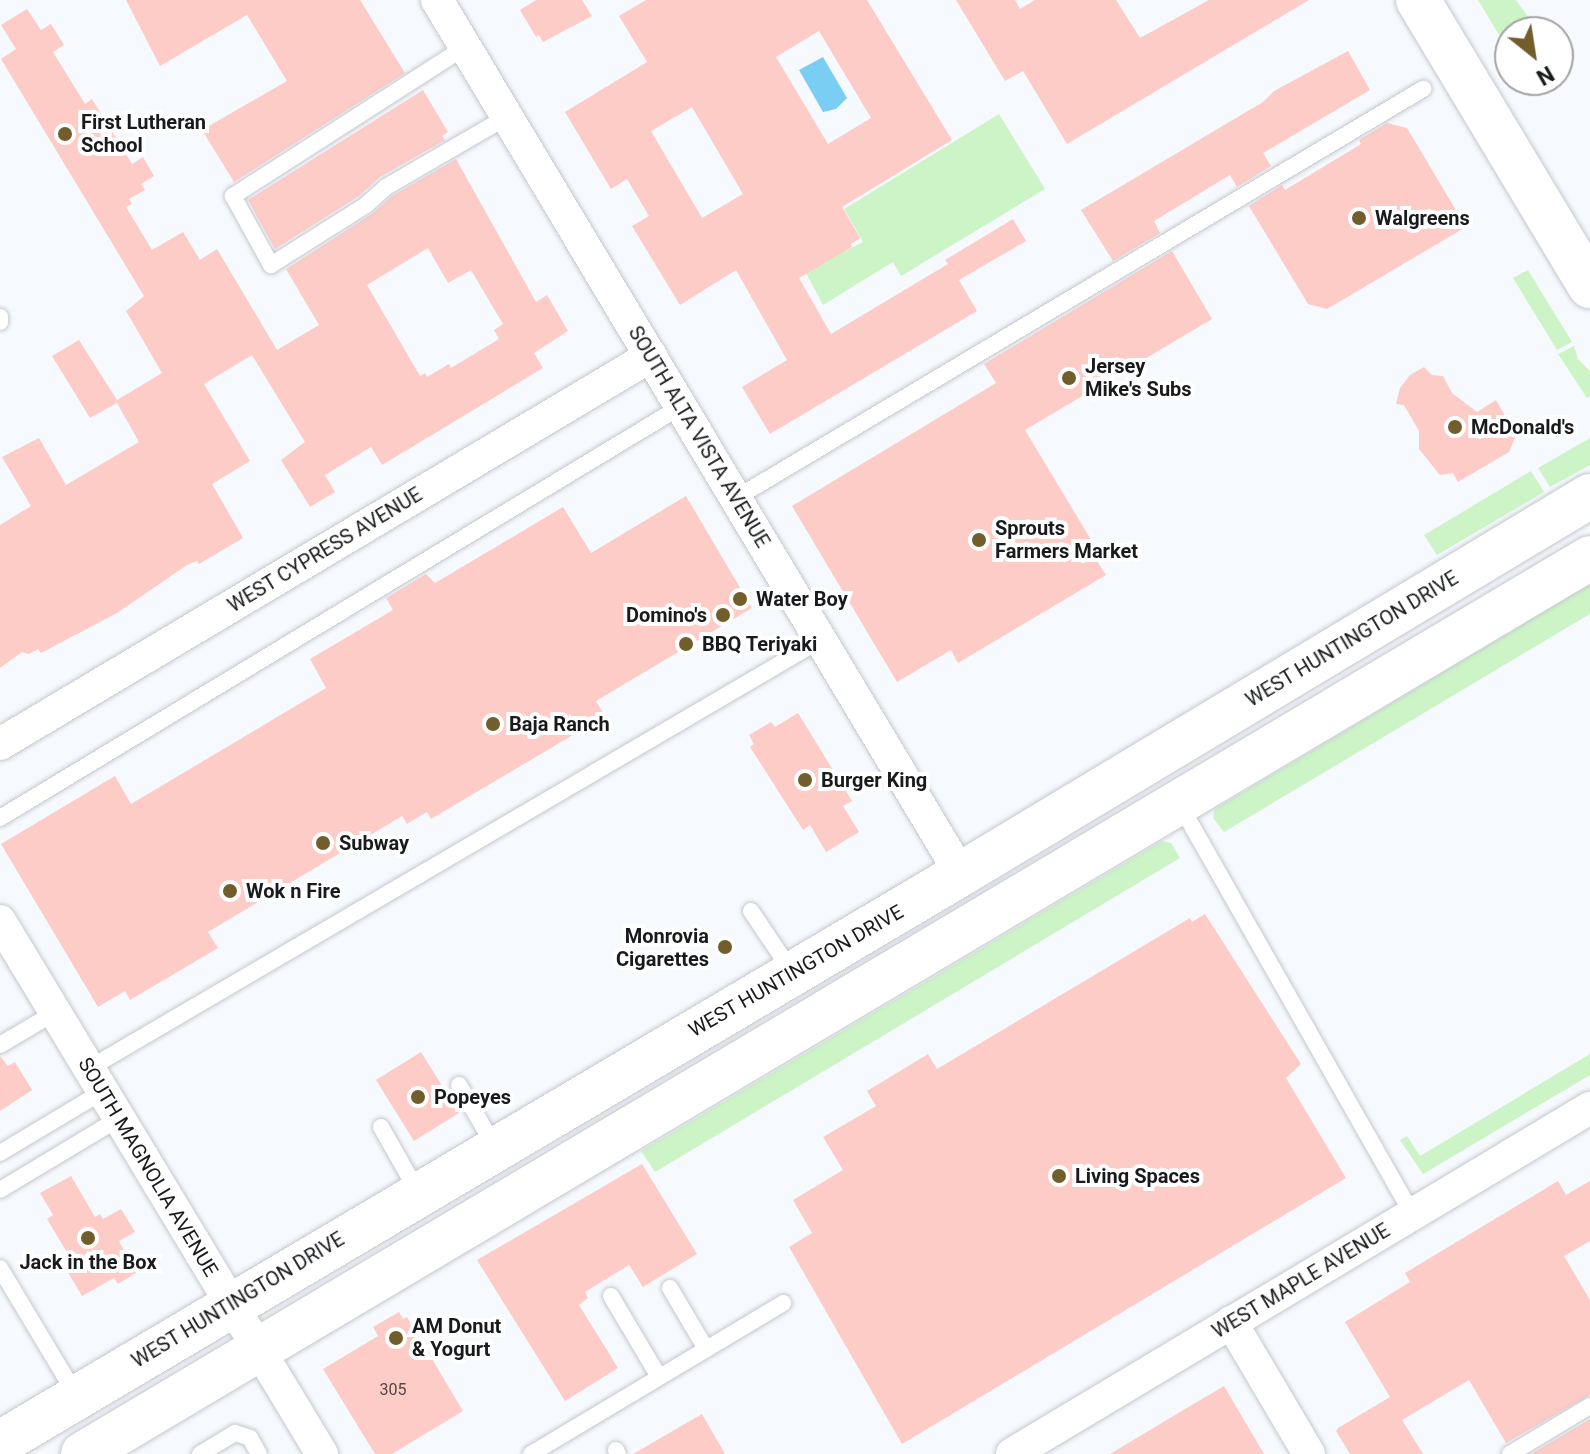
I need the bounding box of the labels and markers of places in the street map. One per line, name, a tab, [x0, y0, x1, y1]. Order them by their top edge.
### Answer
place label: First Lutheran School	[81, 110, 206, 157]
marker: First Lutheran School	[56, 125, 74, 143]
place label: Walgreens	[1375, 206, 1470, 230]
marker: Walgreens	[1350, 209, 1368, 227]
place label: Jersey Mike's Subs	[1085, 354, 1192, 401]
marker: Jersey Mike's Subs	[1060, 369, 1078, 387]
place label: McDonald's	[1471, 415, 1574, 439]
marker: McDonald's	[1446, 418, 1464, 436]
place label: Sprouts Farmers Market	[995, 516, 1138, 563]
marker: Sprouts Farmers Market	[970, 531, 988, 549]
place label: Water Boy	[756, 587, 848, 611]
marker: Water Boy	[731, 590, 749, 608]
place label: Domino's	[626, 603, 707, 627]
marker: Domino's	[714, 606, 732, 624]
place label: BBQ Teriyaki	[702, 632, 818, 656]
marker: BBQ Teriyaki	[677, 635, 695, 653]
place label: Baja Ranch	[509, 712, 610, 736]
marker: Baja Ranch	[484, 715, 502, 733]
place label: Burger King	[821, 768, 927, 792]
marker: Burger King	[796, 771, 814, 789]
place label: Subway	[339, 831, 409, 855]
marker: Subway	[314, 834, 332, 852]
place label: Wok n Fire	[246, 879, 341, 903]
marker: Wok n Fire	[221, 882, 239, 900]
place label: Monrovia Cigarettes	[616, 924, 709, 971]
marker: Monrovia Cigarettes	[716, 938, 734, 956]
place label: Popeyes	[434, 1085, 511, 1109]
marker: Popeyes	[409, 1088, 427, 1106]
place label: Living Spaces	[1075, 1164, 1200, 1188]
marker: Living Spaces	[1050, 1167, 1068, 1185]
marker: Jack in the Box	[79, 1229, 97, 1247]
place label: Jack in the Box	[19, 1250, 157, 1274]
place label: AM Donut & Yogurt	[412, 1314, 501, 1361]
marker: AM Donut & Yogurt	[387, 1329, 405, 1347]

